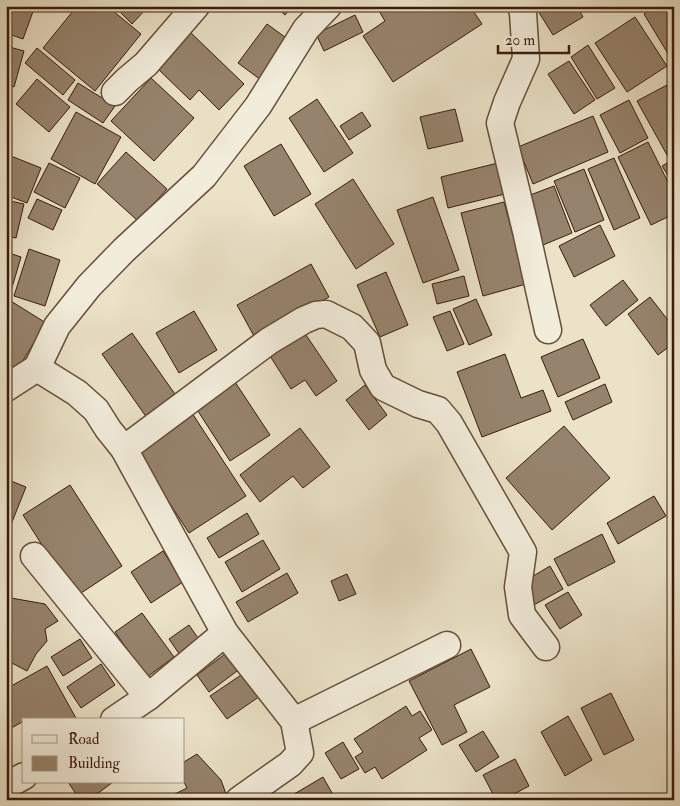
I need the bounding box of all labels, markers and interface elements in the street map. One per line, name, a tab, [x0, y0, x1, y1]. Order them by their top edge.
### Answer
scale bar	[498, 22, 569, 54]
text: 20 m	[505, 31, 535, 50]
legend	[22, 718, 185, 784]
text: Road	[68, 730, 100, 749]
text: Building	[68, 754, 120, 773]

